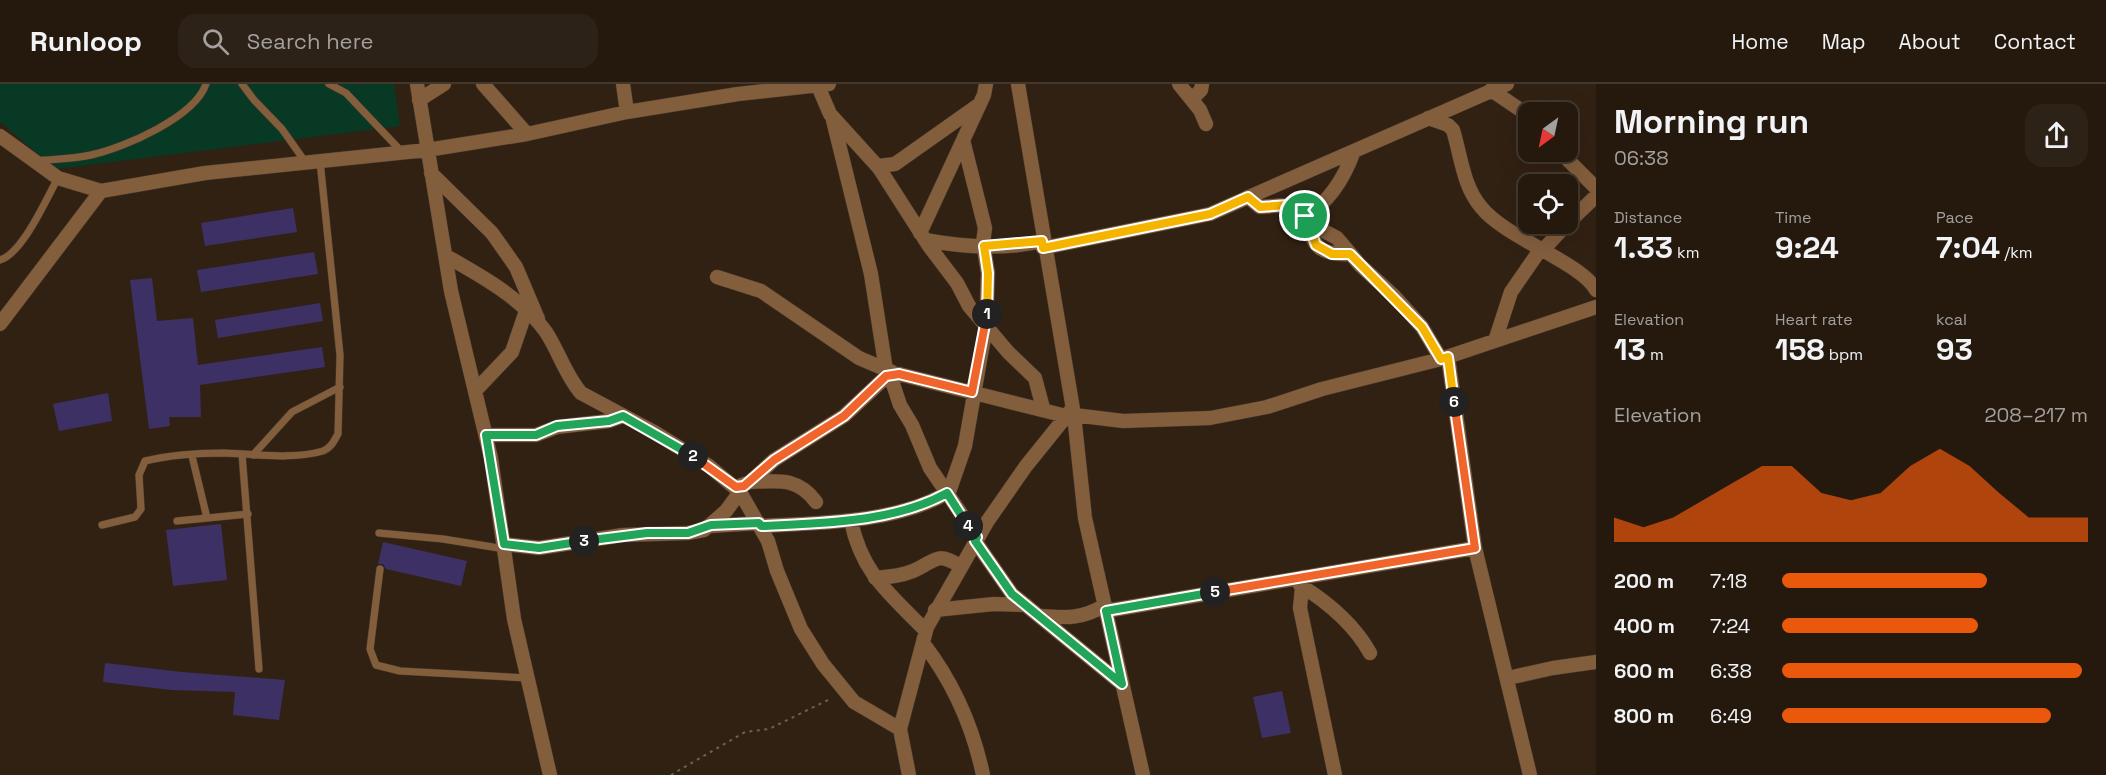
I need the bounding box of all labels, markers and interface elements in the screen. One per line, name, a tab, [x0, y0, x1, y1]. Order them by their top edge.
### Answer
search box	[178, 14, 598, 68]
text: Runloop	[30, 23, 142, 59]
icon: search	[199, 25, 232, 58]
text: Search here	[247, 27, 374, 55]
text: Home	[1731, 28, 1789, 55]
text: Map	[1822, 28, 1866, 55]
text: About	[1899, 28, 1961, 55]
text: Contact	[1994, 28, 2076, 55]
text: Morning run	[1614, 101, 1809, 143]
north arrow	[1518, 102, 1578, 162]
map controls	[1518, 102, 1578, 234]
button: share	[2025, 104, 2088, 167]
text: 06:38	[1614, 145, 1669, 171]
button: locate	[1518, 174, 1578, 234]
pin	[1279, 190, 1330, 241]
icon: arrive	[1288, 199, 1321, 232]
text: Distance	[1614, 207, 1682, 228]
text: Time	[1775, 207, 1811, 228]
text: Pace	[1936, 207, 1973, 228]
text: 1.33	[1614, 228, 1673, 267]
text: 9:24	[1775, 228, 1839, 267]
text: 7:04	[1936, 228, 2000, 267]
text: km	[1673, 242, 1699, 263]
text: /km	[2000, 242, 2033, 263]
pin: 1	[972, 299, 1002, 329]
text: 1	[983, 303, 991, 324]
text: Elevation	[1614, 309, 1684, 330]
text: Heart rate	[1775, 309, 1853, 330]
text: kcal	[1936, 309, 1967, 330]
text: 13	[1614, 330, 1646, 369]
text: 158	[1775, 330, 1825, 369]
text: 93	[1936, 330, 1973, 369]
text: m	[1646, 344, 1664, 365]
text: bpm	[1825, 344, 1863, 365]
pin: 6	[1439, 387, 1469, 417]
text: 6	[1449, 391, 1459, 412]
text: Elevation	[1614, 402, 1702, 428]
text: 208–217 m	[1984, 402, 2088, 428]
pin: 2	[678, 441, 708, 471]
text: 2	[688, 445, 698, 466]
pin: 4	[953, 511, 983, 541]
text: 4	[963, 515, 973, 536]
pin: 3	[569, 526, 599, 556]
text: 3	[579, 530, 589, 551]
text: 200 m	[1614, 568, 1674, 594]
text: 7:18	[1710, 568, 1747, 594]
pin: 5	[1200, 577, 1230, 607]
text: 5	[1210, 581, 1220, 602]
text: 400 m	[1614, 613, 1675, 639]
text: 7:24	[1710, 613, 1750, 639]
text: 600 m	[1614, 658, 1674, 684]
text: 6:38	[1710, 658, 1752, 684]
text: 800 m	[1614, 703, 1674, 729]
text: 6:49	[1710, 703, 1752, 729]

